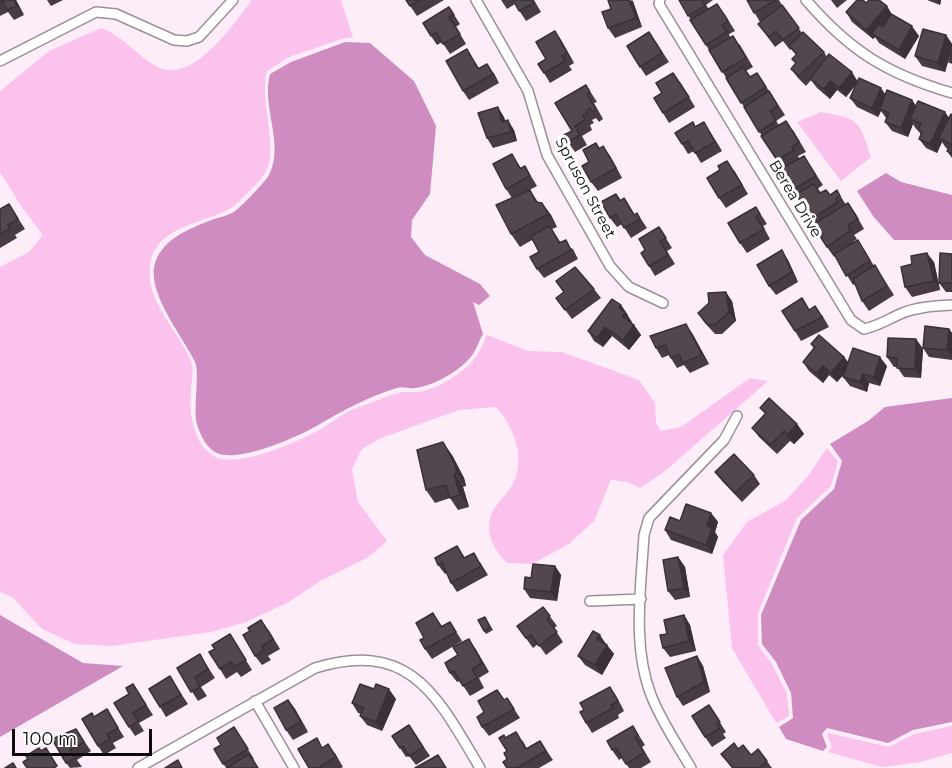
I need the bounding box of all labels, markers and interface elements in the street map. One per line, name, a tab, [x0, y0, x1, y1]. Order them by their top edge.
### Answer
street label: Spruson Street	[551, 134, 619, 242]
street label: Berea Drive	[765, 157, 825, 241]
scale bar	[15, 717, 154, 755]
text: 100 m	[23, 728, 77, 750]

